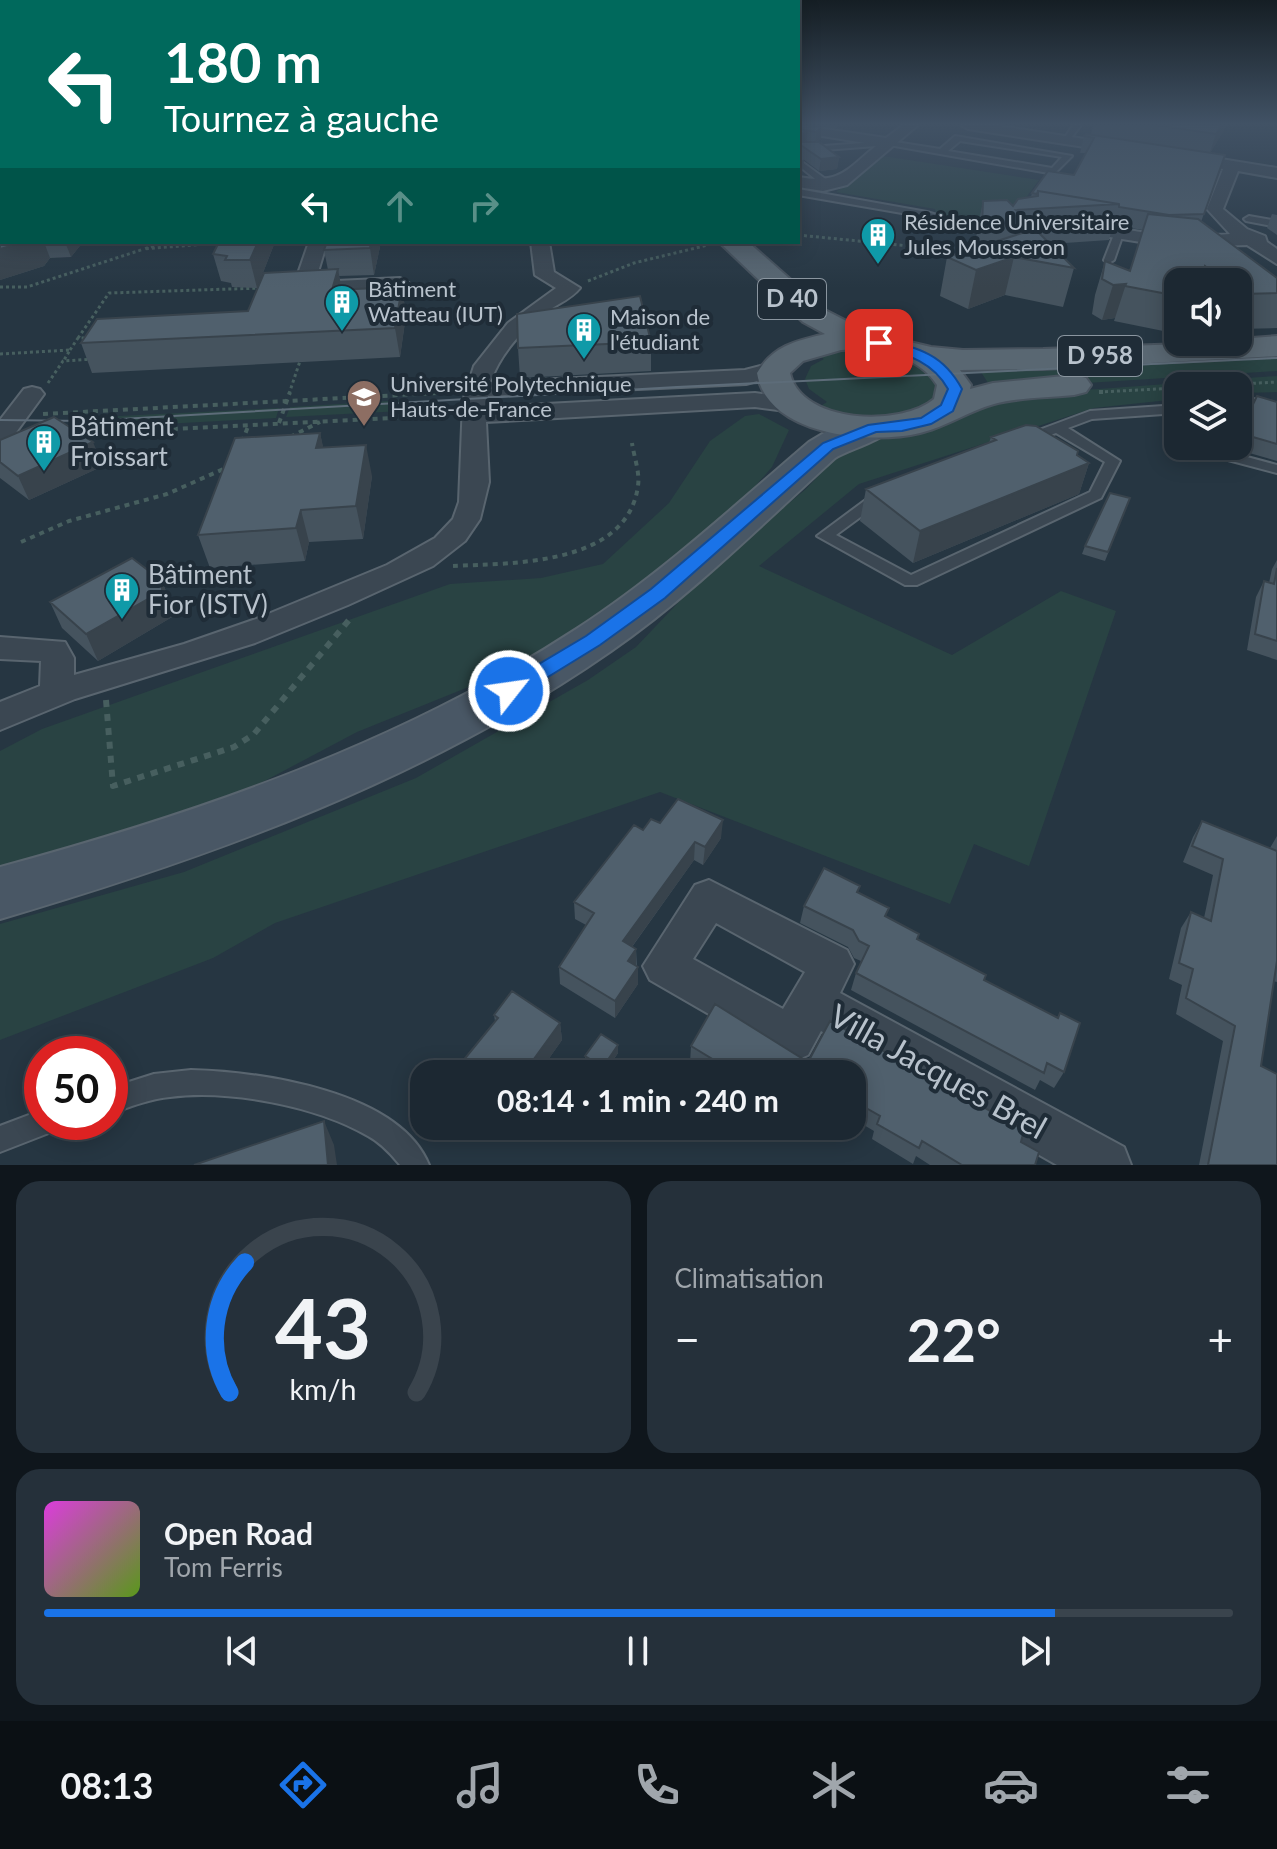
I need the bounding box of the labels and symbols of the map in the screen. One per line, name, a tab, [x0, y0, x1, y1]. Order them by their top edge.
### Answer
place label: Résidence Universitaire Jules Mousseron	[904, 208, 1129, 260]
building icon: Résidence Universitaire Jules Mousseron	[859, 216, 897, 266]
place label: Bâtiment Watteau (IUT)	[368, 275, 503, 327]
road number: D 40	[758, 279, 826, 319]
building icon: Bâtiment Watteau (IUT)	[323, 283, 361, 333]
place label: Maison de l'étudiant	[610, 303, 710, 355]
pin	[845, 309, 913, 377]
building icon: Maison de l'étudiant	[565, 311, 603, 361]
road number: D 958	[1058, 336, 1142, 376]
place label: Université Polytechnique Hauts-de-France	[390, 370, 632, 422]
school or university icon: Université Polytechnique Hauts-de-France	[345, 378, 383, 428]
place label: Bâtiment Froissart	[70, 410, 175, 472]
building icon: Bâtiment Froissart	[25, 423, 63, 473]
place label: Bâtiment Fior (ISTV)	[148, 558, 268, 620]
building icon: Bâtiment Fior (ISTV)	[103, 571, 141, 621]
position arrow	[467, 649, 551, 733]
street label: Villa Jacques Brel	[823, 995, 1054, 1146]
speed limit sign: 50	[24, 1036, 128, 1140]

